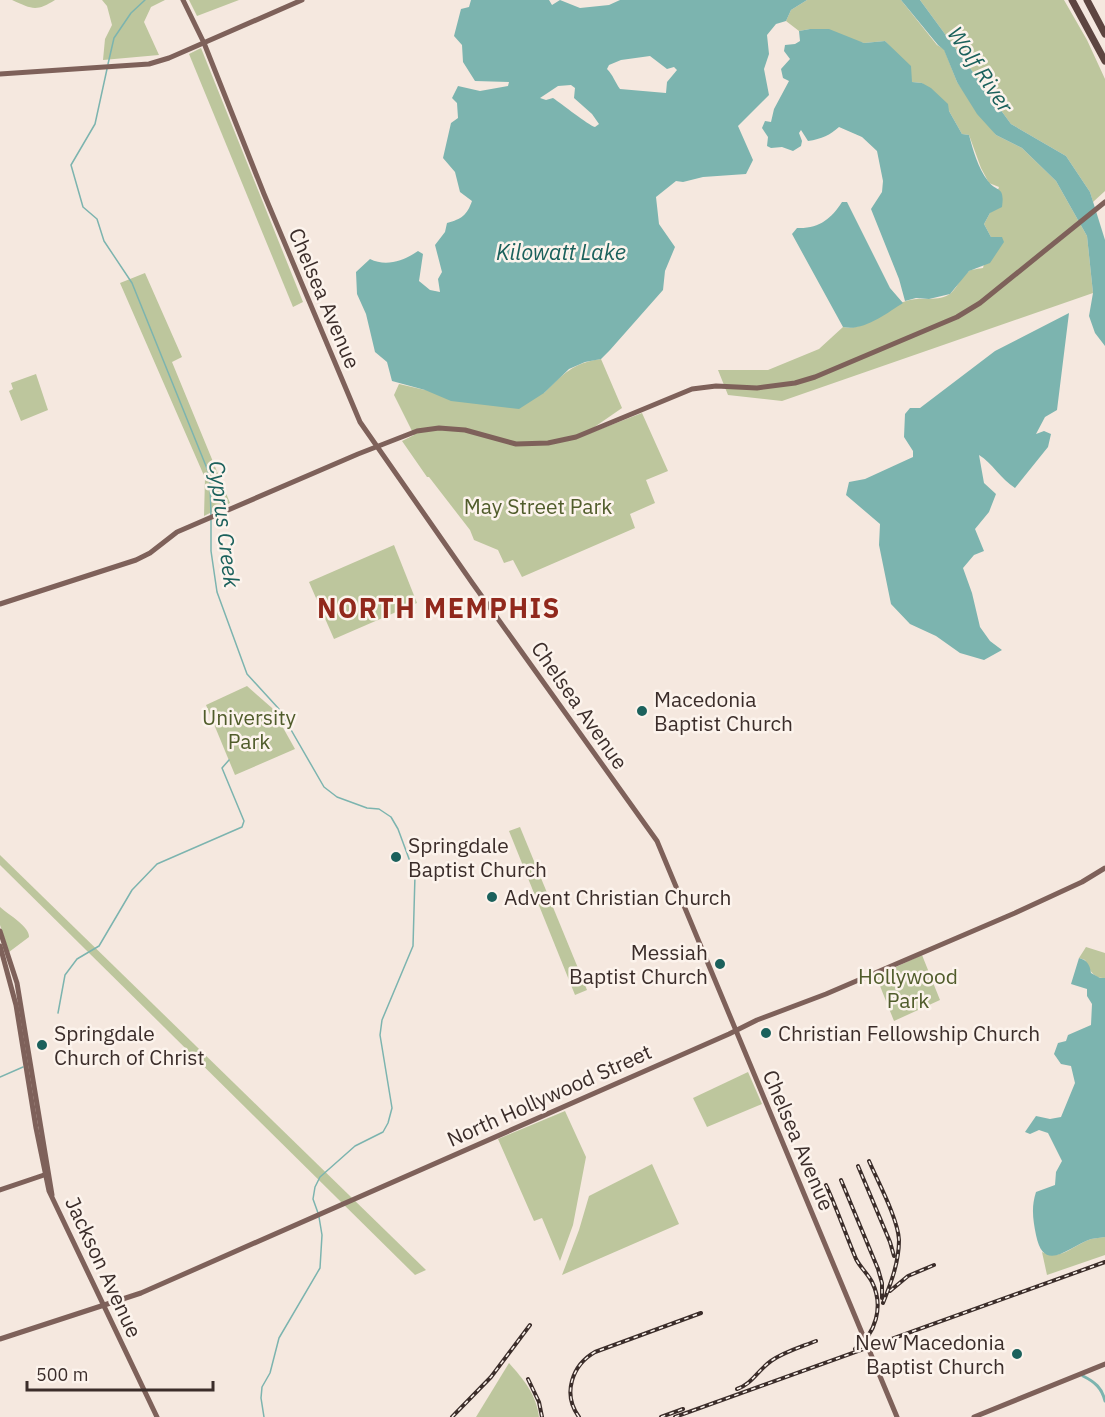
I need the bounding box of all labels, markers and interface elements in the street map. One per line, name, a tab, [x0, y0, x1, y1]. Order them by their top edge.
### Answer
water label: Wolf River	[942, 20, 1021, 118]
street label: Chelsea Avenue	[283, 223, 367, 373]
water label: Kilowatt Lake	[496, 237, 626, 266]
water label: Cyprus Creek	[203, 459, 247, 590]
park label: May Street Park	[464, 492, 612, 520]
district label: NORTH MEMPHIS	[317, 590, 561, 625]
street label: Chelsea Avenue	[525, 635, 635, 775]
place label: Macedonia Baptist Church	[654, 685, 793, 737]
park label: University Park	[202, 703, 297, 755]
marker: Macedonia Baptist Church	[635, 704, 649, 718]
place label: Springdale Baptist Church	[408, 831, 547, 883]
marker: Springdale Baptist Church	[389, 850, 403, 864]
place label: Advent Christian Church	[504, 883, 731, 911]
marker: Advent Christian Church	[485, 890, 499, 904]
place label: Messiah Baptist Church	[569, 938, 708, 990]
marker: Messiah Baptist Church	[713, 957, 727, 971]
park label: Hollywood Park	[858, 962, 958, 1014]
place label: Springdale Church of Christ	[54, 1019, 205, 1071]
place label: Christian Fellowship Church	[778, 1019, 1040, 1047]
marker: Christian Fellowship Church	[759, 1026, 773, 1040]
street label: North Hollywood Street	[442, 1037, 656, 1153]
marker: Springdale Church of Christ	[35, 1038, 49, 1052]
street label: Chelsea Avenue	[757, 1065, 841, 1215]
street label: Jackson Avenue	[59, 1192, 149, 1342]
place label: New Macedonia Baptist Church	[855, 1328, 1005, 1380]
marker: New Macedonia Baptist Church	[1010, 1347, 1024, 1361]
scale bar	[27, 1354, 213, 1392]
text: 500 m	[36, 1363, 88, 1386]

